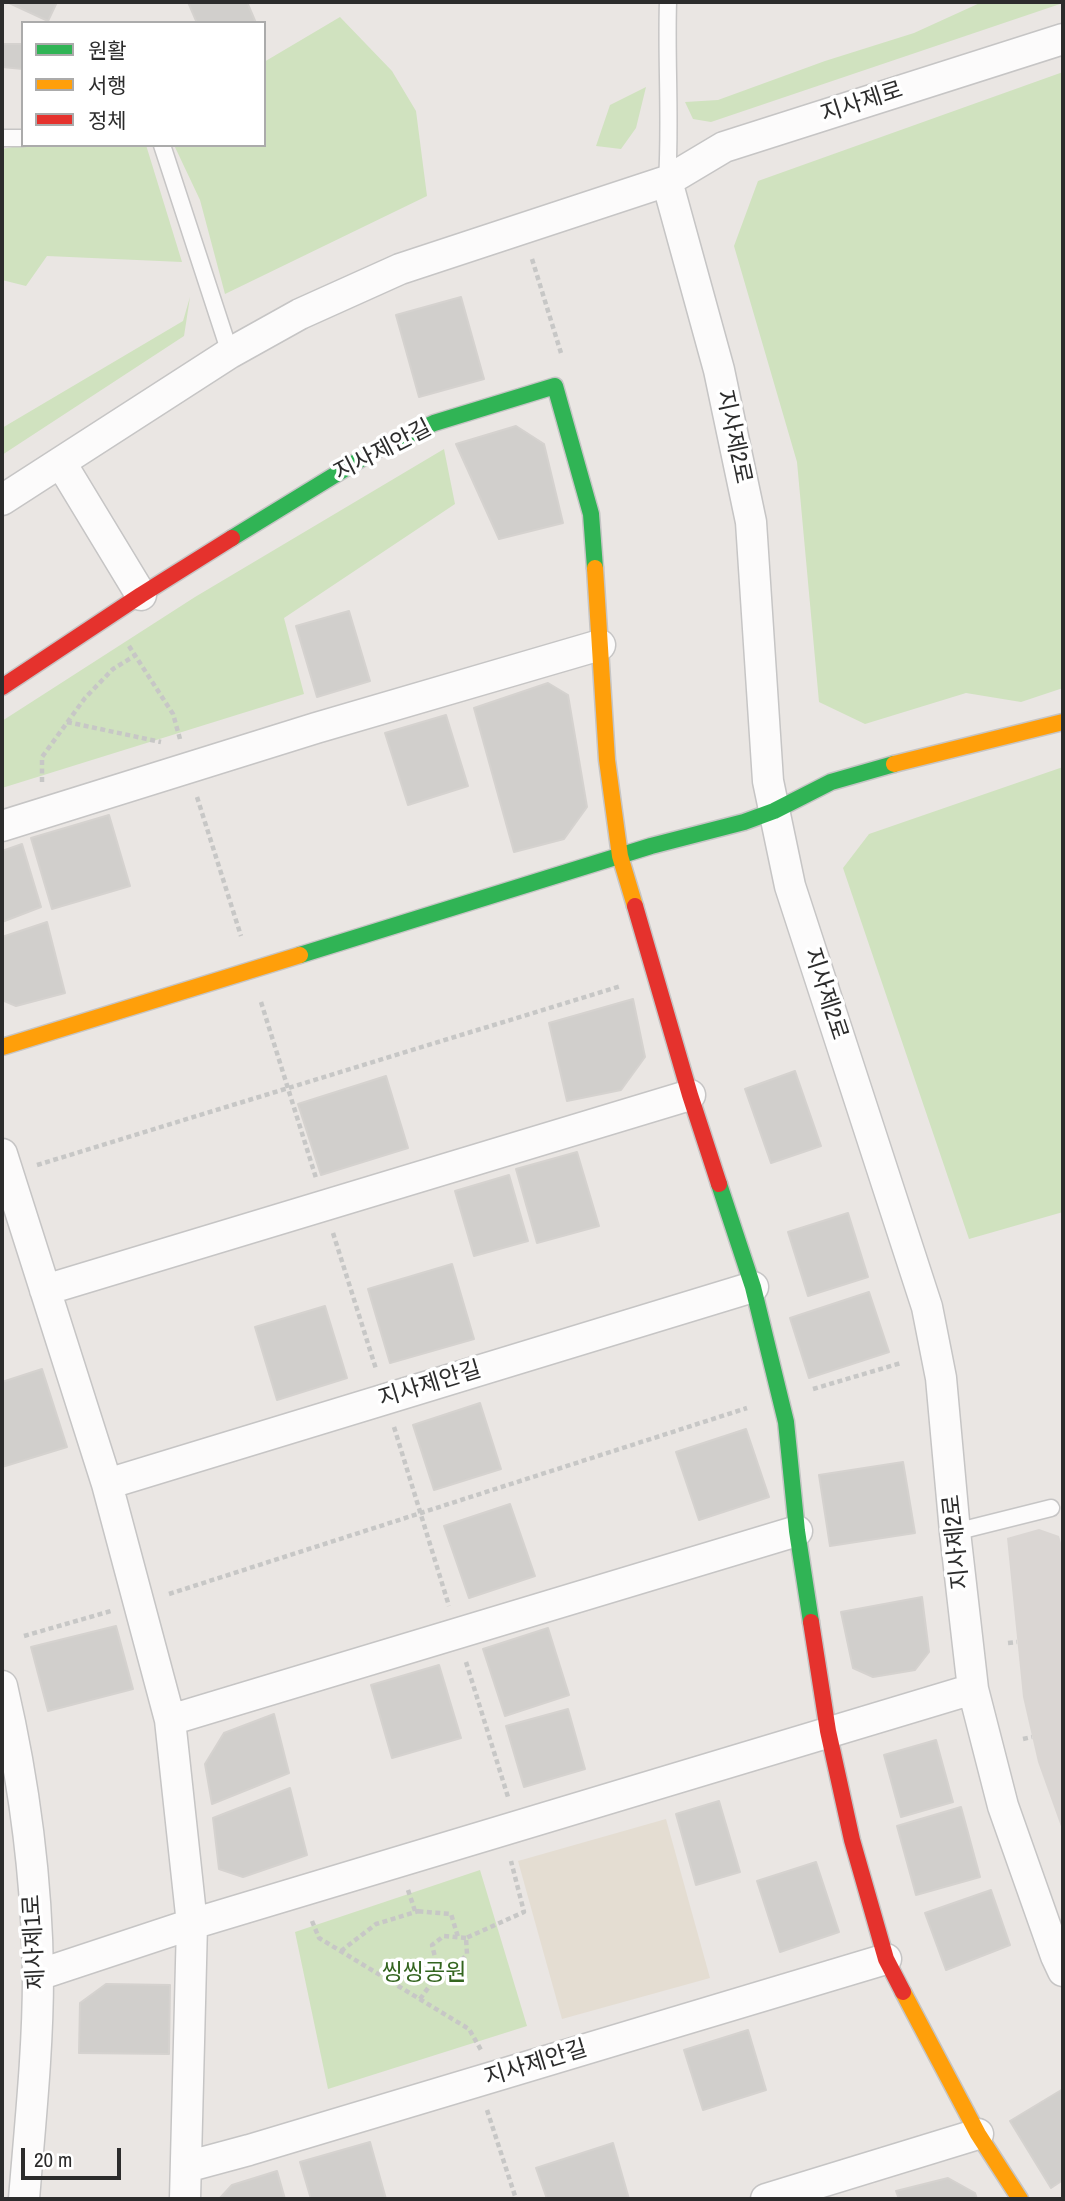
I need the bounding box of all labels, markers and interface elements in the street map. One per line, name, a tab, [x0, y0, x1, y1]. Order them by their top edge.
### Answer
legend	[21, 21, 266, 147]
text: 원활	[88, 36, 127, 65]
text: 서행	[88, 71, 127, 100]
street label: 지사제로	[817, 77, 907, 129]
text: 정체	[88, 106, 127, 135]
street label: 지사제2로	[710, 388, 756, 486]
street label: 지사제안길	[330, 415, 436, 487]
street label: 지사제2로	[797, 944, 853, 1044]
street label: 지사제안길	[375, 1356, 485, 1414]
street label: 지사제2로	[938, 1493, 976, 1591]
street label: 제사제1로	[19, 1894, 51, 1990]
park label: 씽씽공원	[382, 1960, 466, 1988]
street label: 지사제안길	[481, 2035, 591, 2093]
scale bar	[24, 2134, 124, 2178]
text: 20 m	[34, 2145, 72, 2174]

